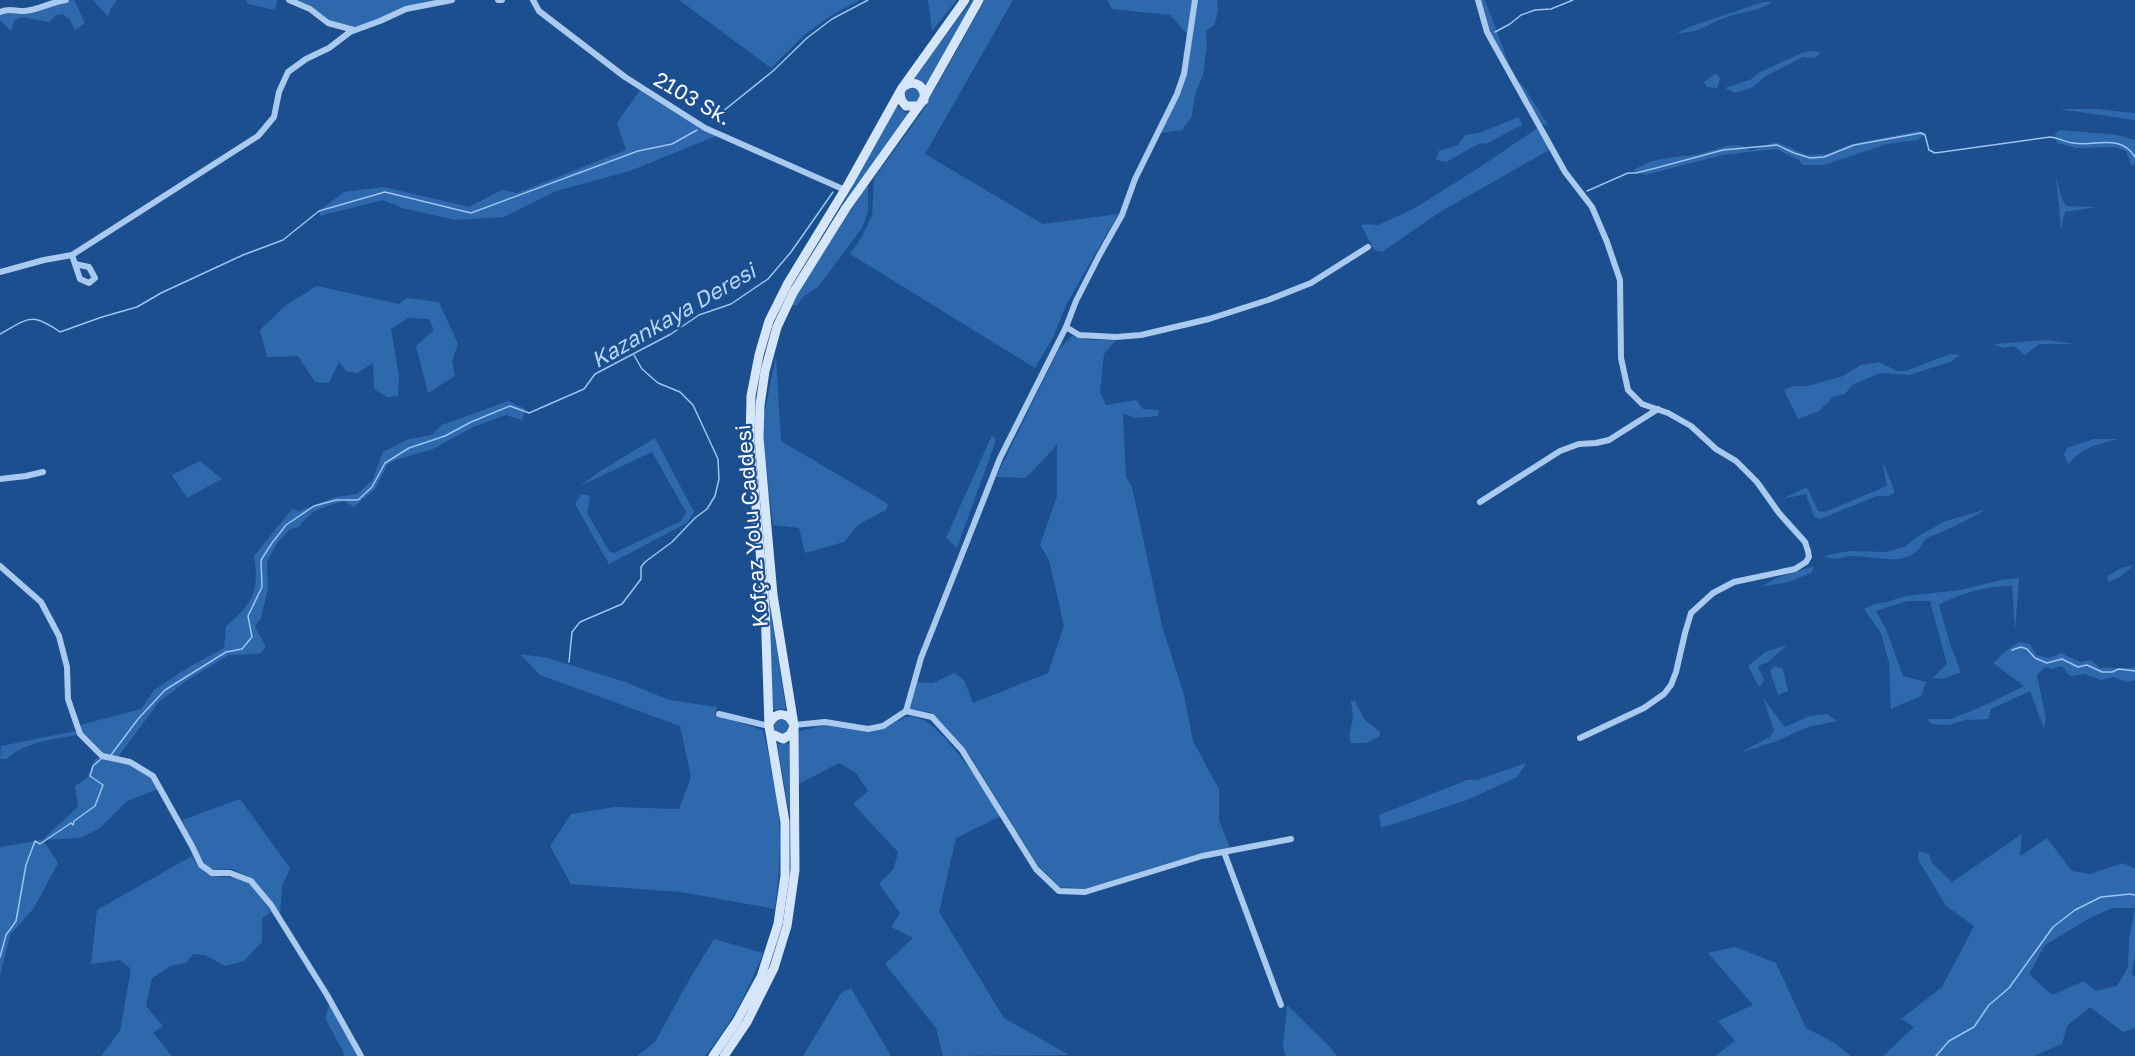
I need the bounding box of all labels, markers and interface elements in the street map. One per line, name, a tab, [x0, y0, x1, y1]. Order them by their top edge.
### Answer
street label: 2103 Sk.	[650, 66, 736, 130]
water label: Kazankaya Deresi	[586, 255, 763, 373]
street label: Kofçaz Yolu Caddesi	[729, 424, 773, 628]

